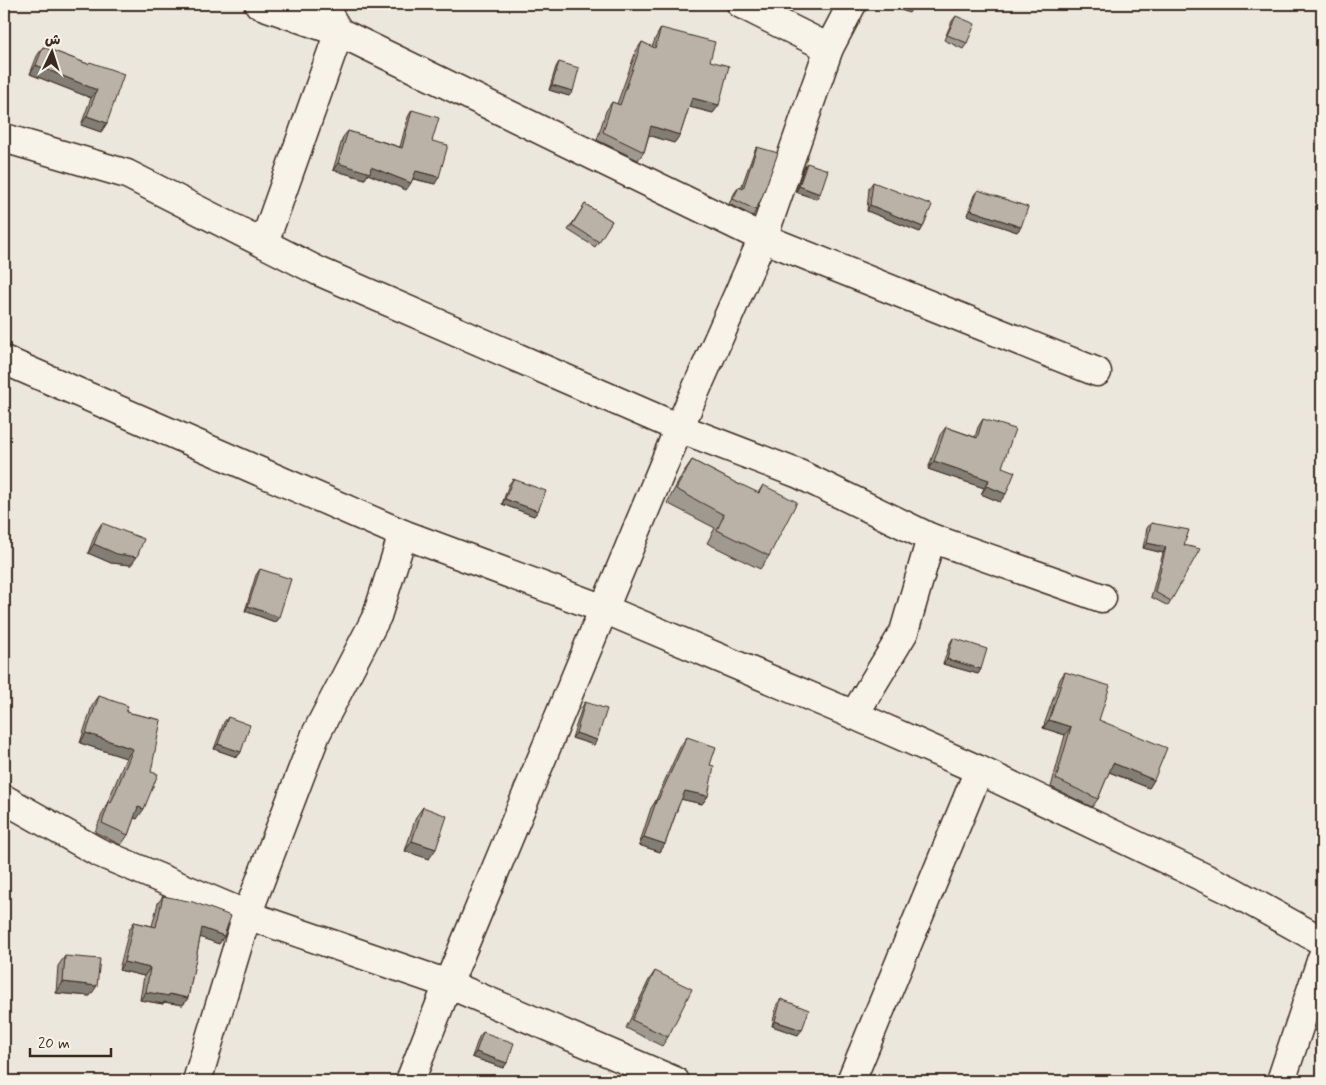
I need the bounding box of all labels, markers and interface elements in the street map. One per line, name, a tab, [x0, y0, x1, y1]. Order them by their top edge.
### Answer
north arrow	[28, 28, 78, 78]
text: ش	[45, 31, 61, 50]
scale bar	[30, 1025, 111, 1057]
text: 20 m	[38, 1034, 70, 1054]

